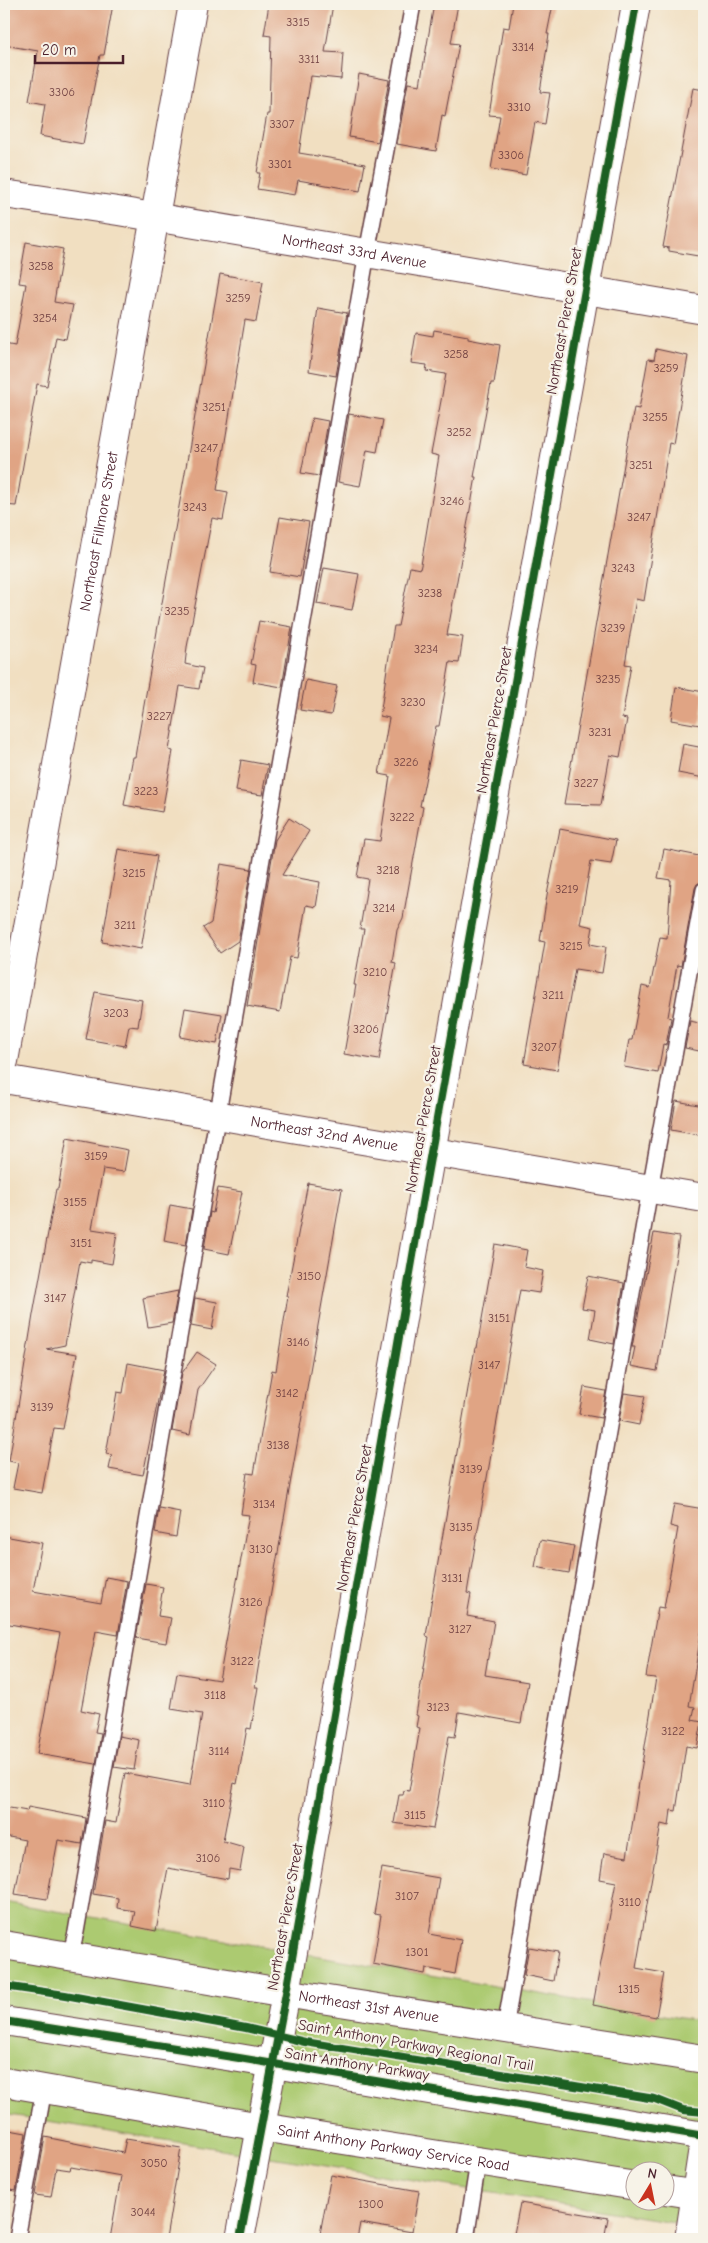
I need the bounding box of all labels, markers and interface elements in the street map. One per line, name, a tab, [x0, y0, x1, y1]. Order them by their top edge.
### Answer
house number: 3315	[286, 15, 310, 29]
scale bar	[35, 32, 122, 64]
house number: 3314	[512, 40, 535, 54]
text: 20 m	[42, 41, 76, 59]
house number: 3311	[298, 52, 320, 66]
house number: 3306	[49, 85, 75, 99]
house number: 3310	[507, 100, 531, 114]
house number: 3307	[269, 117, 295, 131]
house number: 3306	[498, 148, 524, 162]
house number: 3301	[268, 157, 292, 171]
street label: Northeast 33rd Avenue	[281, 230, 429, 272]
street label: Northeast Pierce Street	[542, 245, 586, 396]
house number: 3258	[28, 259, 54, 273]
house number: 3259	[225, 291, 251, 305]
house number: 3254	[33, 311, 58, 325]
house number: 3258	[443, 347, 469, 361]
house number: 3259	[653, 361, 679, 375]
house number: 3251	[202, 400, 226, 414]
house number: 3255	[642, 410, 668, 424]
house number: 3252	[446, 425, 472, 439]
house number: 3247	[194, 441, 218, 455]
street label: Northeast Fillmore Street	[76, 450, 122, 613]
house number: 3251	[629, 458, 653, 472]
house number: 3246	[440, 494, 464, 508]
house number: 3243	[183, 500, 207, 514]
house number: 3247	[627, 510, 651, 524]
house number: 3243	[611, 561, 635, 575]
house number: 3238	[418, 586, 442, 600]
house number: 3235	[165, 604, 189, 618]
house number: 3239	[601, 621, 625, 635]
house number: 3234	[414, 642, 438, 656]
street label: Northeast Pierce Street	[472, 644, 516, 795]
house number: 3235	[596, 672, 620, 686]
house number: 3230	[400, 695, 426, 709]
house number: 3227	[147, 709, 171, 723]
house number: 3231	[588, 725, 612, 739]
house number: 3226	[393, 755, 419, 769]
house number: 3227	[574, 776, 598, 790]
house number: 3223	[134, 784, 158, 798]
house number: 3222	[390, 810, 414, 824]
house number: 3218	[376, 863, 400, 877]
house number: 3215	[122, 866, 146, 880]
house number: 3219	[555, 882, 579, 896]
house number: 3214	[373, 901, 396, 915]
house number: 3211	[114, 918, 136, 932]
house number: 3215	[559, 939, 583, 953]
house number: 3210	[363, 965, 387, 979]
house number: 3211	[542, 988, 564, 1002]
house number: 3203	[103, 1006, 129, 1020]
house number: 3206	[353, 1022, 379, 1036]
house number: 3207	[531, 1040, 557, 1054]
street label: Northeast Pierce Street	[401, 1043, 445, 1194]
street label: Northeast 32nd Avenue	[249, 1112, 400, 1155]
house number: 3159	[84, 1149, 108, 1163]
house number: 3155	[63, 1195, 87, 1209]
house number: 3151	[70, 1236, 92, 1250]
house number: 3150	[297, 1269, 321, 1283]
house number: 3147	[44, 1291, 66, 1305]
house number: 3151	[488, 1311, 510, 1325]
house number: 3146	[286, 1335, 310, 1349]
house number: 3147	[478, 1358, 500, 1372]
house number: 3142	[276, 1386, 298, 1400]
house number: 3139	[30, 1400, 54, 1414]
house number: 3138	[266, 1438, 290, 1452]
street label: Northeast Pierce Street	[332, 1442, 376, 1593]
house number: 3139	[459, 1462, 483, 1476]
house number: 3134	[253, 1497, 276, 1511]
house number: 3135	[449, 1520, 473, 1534]
house number: 3130	[249, 1542, 273, 1556]
house number: 3131	[441, 1571, 463, 1585]
house number: 3126	[239, 1595, 263, 1609]
house number: 3127	[449, 1622, 472, 1636]
house number: 3122	[230, 1654, 254, 1668]
house number: 3118	[204, 1688, 226, 1702]
house number: 3123	[426, 1700, 450, 1714]
house number: 3122	[661, 1724, 685, 1738]
house number: 3114	[208, 1744, 230, 1758]
house number: 3110	[203, 1796, 225, 1810]
house number: 3115	[404, 1808, 426, 1822]
street label: Northeast Pierce Street	[263, 1841, 307, 1992]
house number: 3106	[196, 1851, 220, 1865]
house number: 3107	[395, 1889, 419, 1903]
house number: 3110	[619, 1895, 641, 1909]
house number: 1301	[406, 1945, 429, 1959]
house number: 1315	[618, 1982, 640, 1996]
street label: Northeast 31st Avenue	[297, 1986, 441, 2026]
street label: Saint Anthony Parkway Regional Trail	[297, 2015, 535, 2075]
street label: Saint Anthony Parkway	[283, 2044, 431, 2084]
street label: Saint Anthony Parkway Service Road	[276, 2121, 511, 2175]
house number: 3050	[140, 2156, 168, 2170]
north arrow	[626, 2160, 676, 2210]
text: N	[646, 2165, 658, 2183]
house number: 1300	[358, 2197, 384, 2211]
house number: 3044	[131, 2205, 156, 2219]

